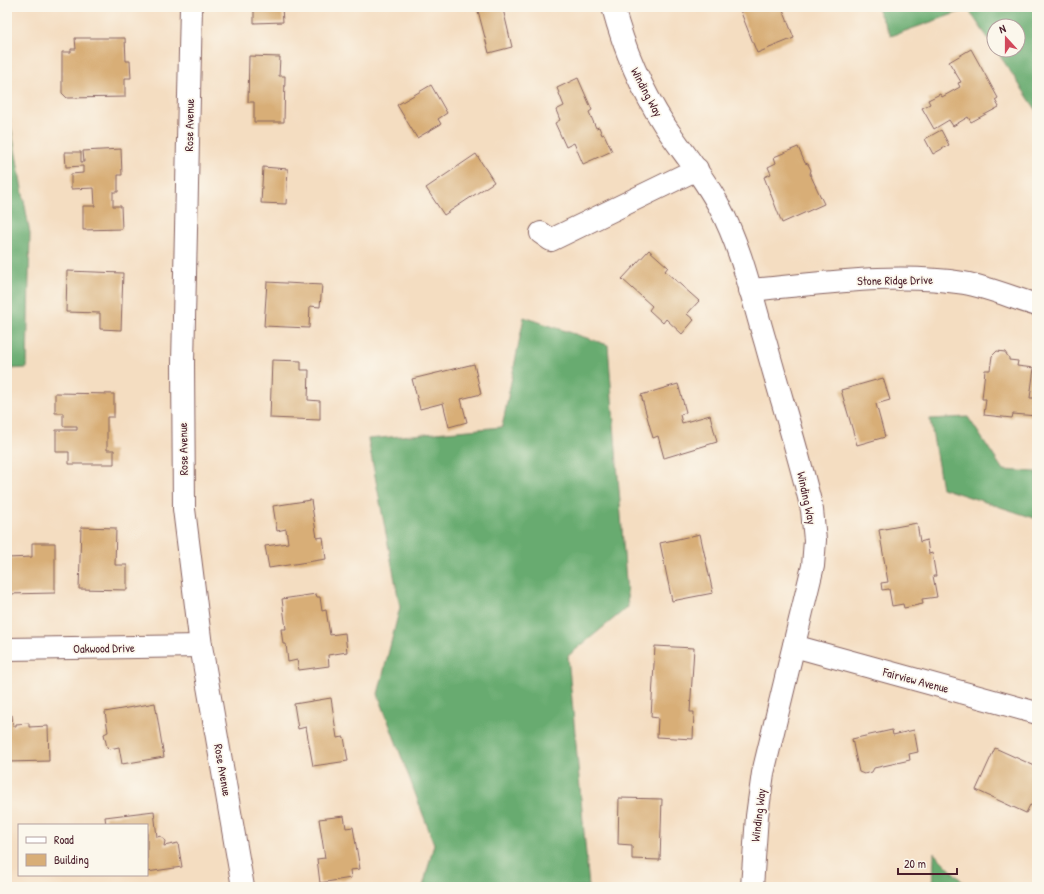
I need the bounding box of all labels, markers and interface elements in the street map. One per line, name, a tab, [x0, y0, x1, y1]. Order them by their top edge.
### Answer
north arrow	[986, 18, 1026, 58]
text: N	[997, 21, 1008, 36]
street label: Winding Way	[627, 64, 667, 120]
street label: Rose Avenue	[180, 98, 198, 152]
street label: Stone Ridge Drive	[857, 271, 933, 289]
street label: Rose Avenue	[174, 422, 192, 476]
street label: Winding Way	[793, 470, 821, 526]
street label: Oakwood Drive	[73, 639, 135, 657]
street label: Fairview Avenue	[880, 663, 951, 697]
street label: Rose Avenue	[210, 742, 236, 798]
street label: Winding Way	[746, 787, 770, 843]
legend	[18, 824, 148, 876]
text: Road	[54, 831, 74, 848]
scale bar	[898, 850, 957, 876]
text: Building	[54, 851, 89, 868]
text: 20 m	[904, 855, 926, 872]

